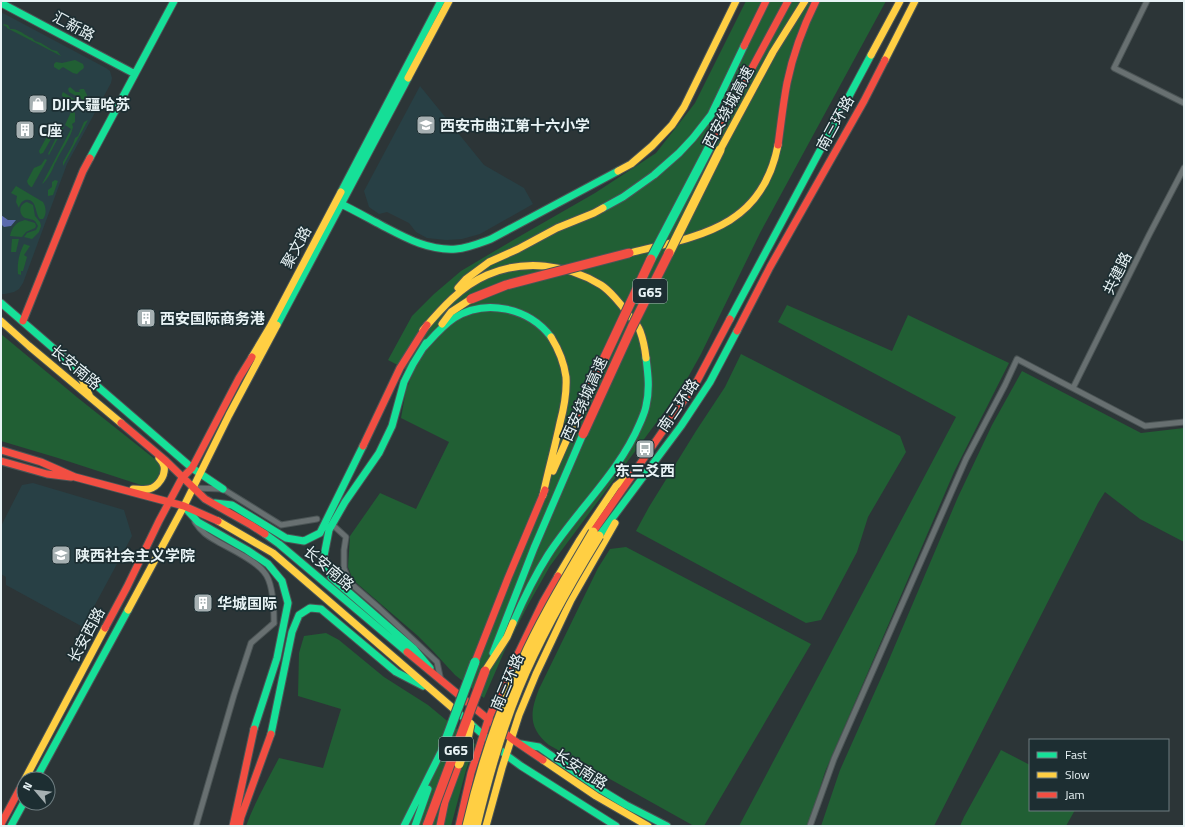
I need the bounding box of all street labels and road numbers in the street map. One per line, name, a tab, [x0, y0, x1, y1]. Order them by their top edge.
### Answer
street label: 汇新路	[49, 5, 99, 47]
street label: 西安绕城高速	[697, 62, 759, 152]
street label: 南三环路	[810, 91, 860, 155]
street label: 聚文路	[275, 222, 317, 272]
street label: 共建路	[1097, 248, 1137, 298]
road number: G65	[633, 279, 667, 303]
street label: 长安南路	[46, 339, 106, 395]
street label: 西安绕城高速	[555, 353, 613, 445]
street label: 南三环路	[652, 374, 704, 436]
street label: 长安南路	[299, 540, 359, 596]
street label: 长安西路	[62, 603, 110, 667]
street label: 南三环路	[485, 650, 529, 714]
road number: G65	[439, 737, 473, 761]
street label: 长安南路	[550, 743, 612, 795]

